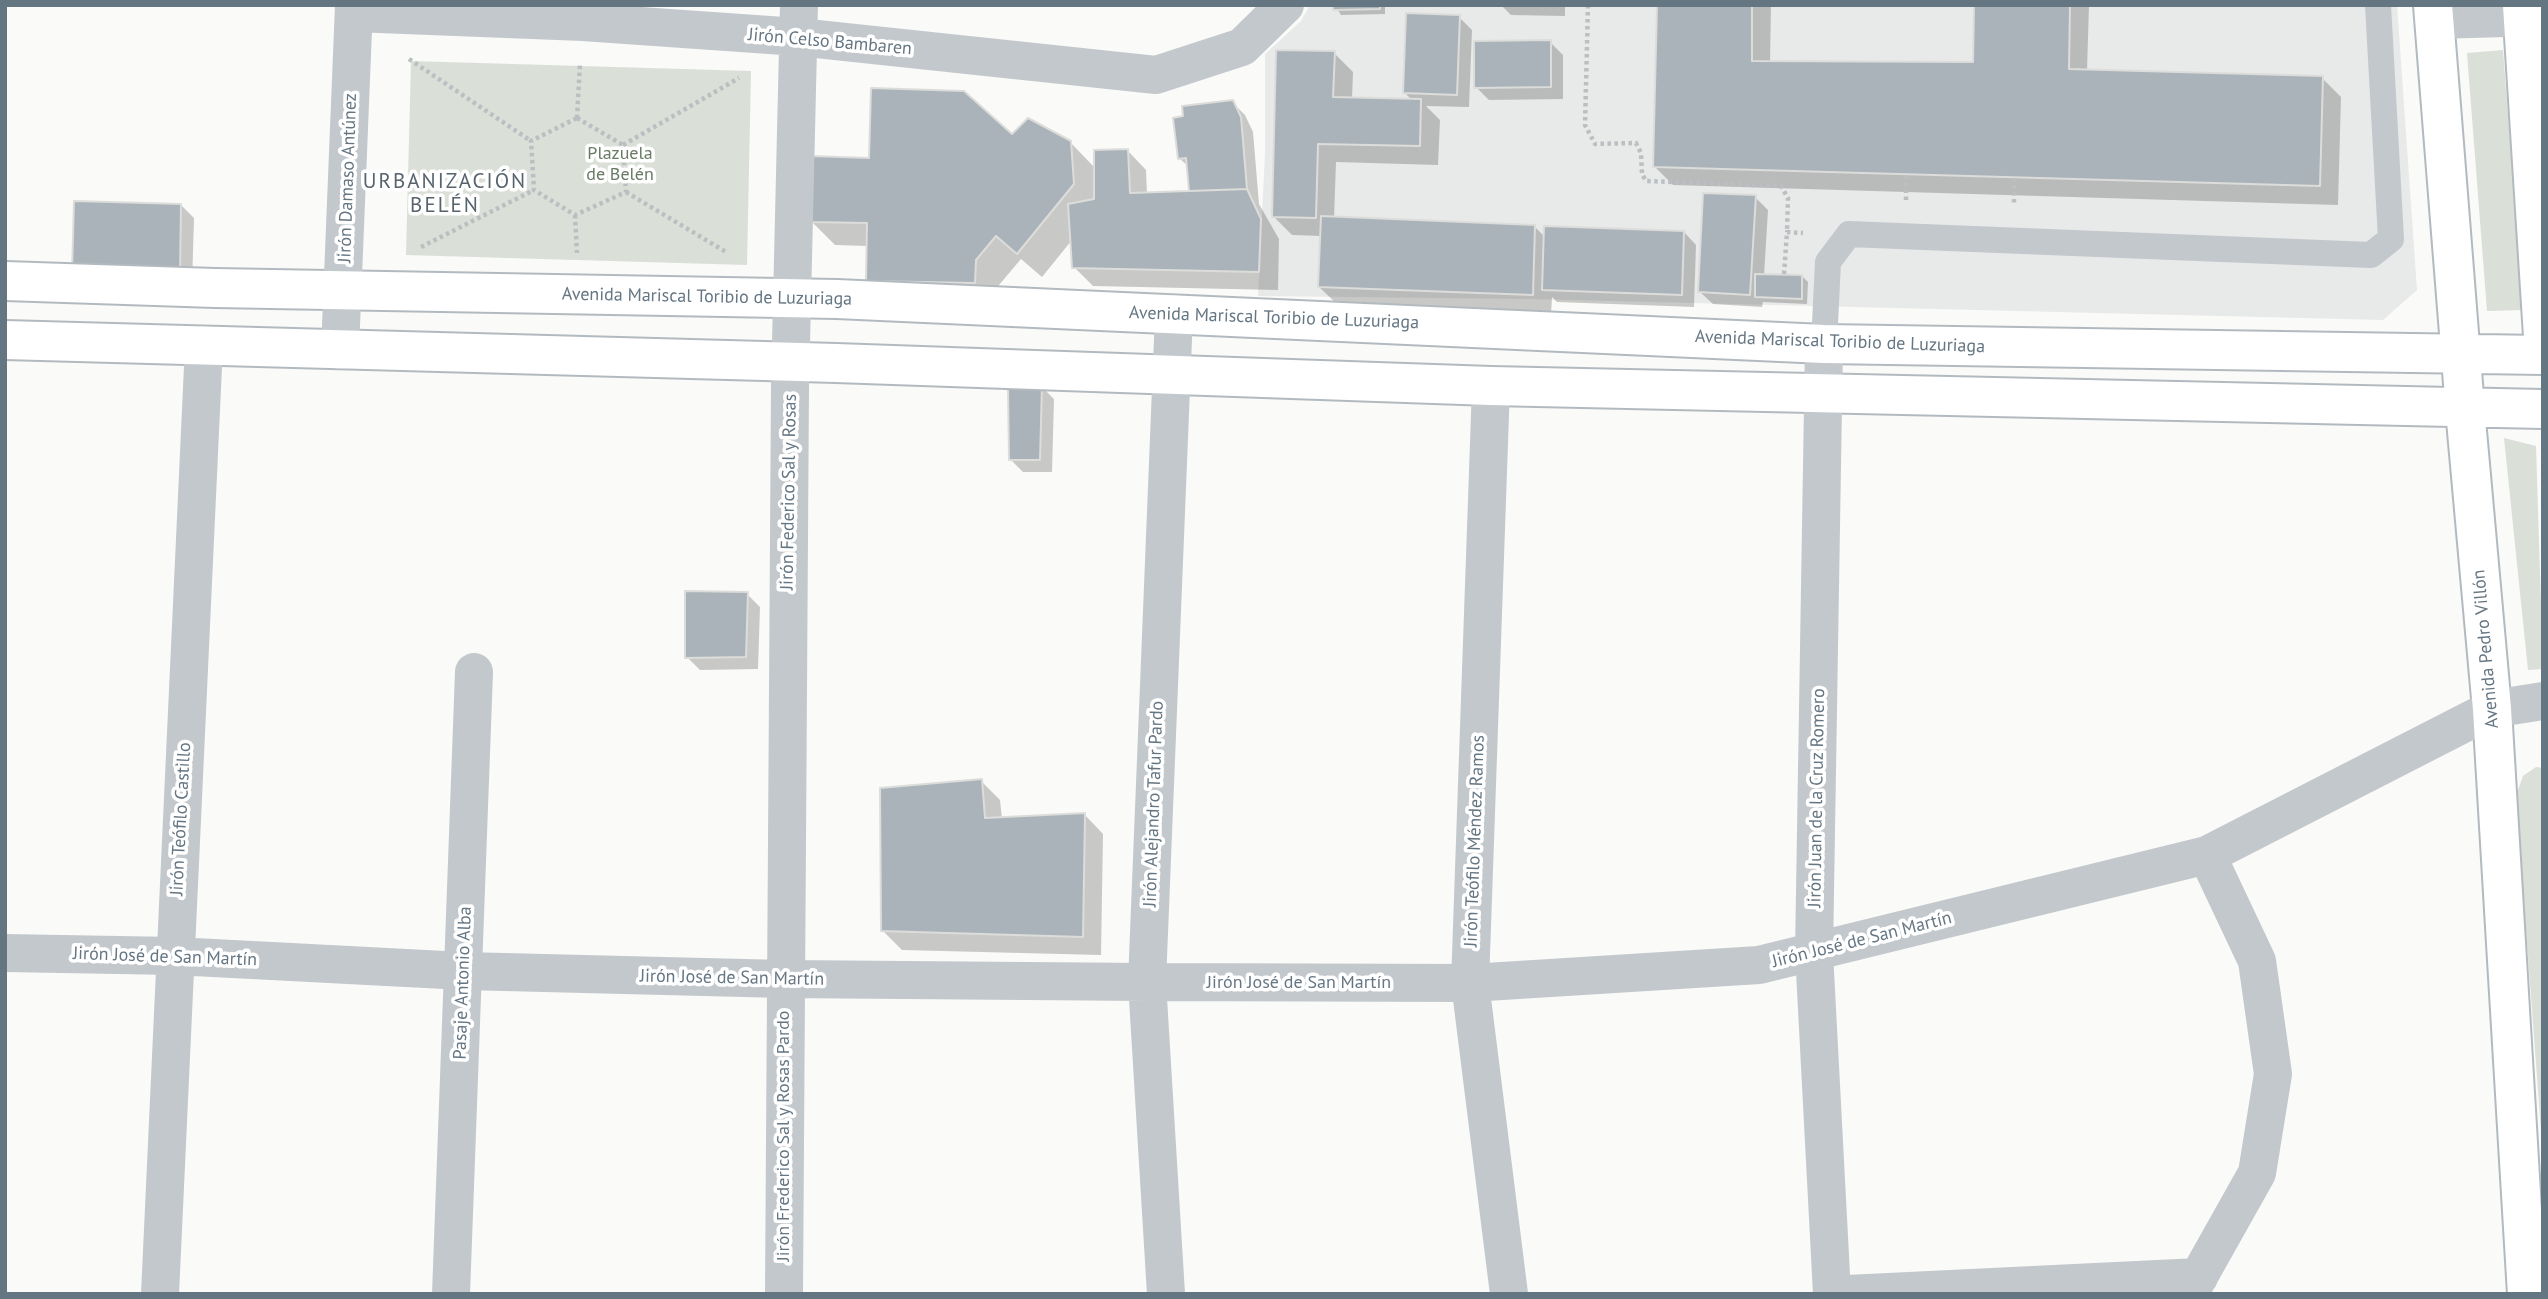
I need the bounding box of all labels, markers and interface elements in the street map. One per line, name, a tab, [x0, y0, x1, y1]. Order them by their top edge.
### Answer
street label: Jirón Celso Bambaren	[747, 24, 913, 60]
street label: Jirón Damaso Antúnez	[334, 93, 362, 263]
park label: Plazuela de Belén	[586, 143, 654, 186]
district label: URBANIZACIÓN BELÉN	[364, 169, 526, 219]
street label: Avenida Mariscal Toribio de Luzuriaga	[562, 284, 852, 310]
street label: Avenida Mariscal Toribio de Luzuriaga	[1129, 302, 1419, 334]
street label: Avenida Mariscal Toribio de Luzuriaga	[1695, 326, 1985, 358]
street label: Jirón Federico Sal y Rosas	[776, 394, 802, 590]
street label: Avenida Pedro Villón	[2468, 569, 2504, 729]
street label: Jirón Juan de la Cruz Romero	[1804, 688, 1830, 908]
street label: Jirón Alejandro Tafur Pardo	[1140, 700, 1168, 908]
street label: Jirón Teófilo Méndez Ramos	[1461, 735, 1489, 947]
street label: Jirón Teófilo Castillo	[166, 742, 196, 896]
street label: Pasaje Antonio Alba	[450, 906, 476, 1060]
street label: Jirón José de San Martín	[1770, 907, 1954, 973]
street label: Jirón José de San Martín	[73, 943, 257, 971]
street label: Jirón José de San Martín	[640, 966, 824, 990]
street label: Jirón José de San Martín	[1207, 972, 1391, 994]
street label: Jirón Frederico Sal y Rosas Pardo	[773, 1011, 795, 1261]

